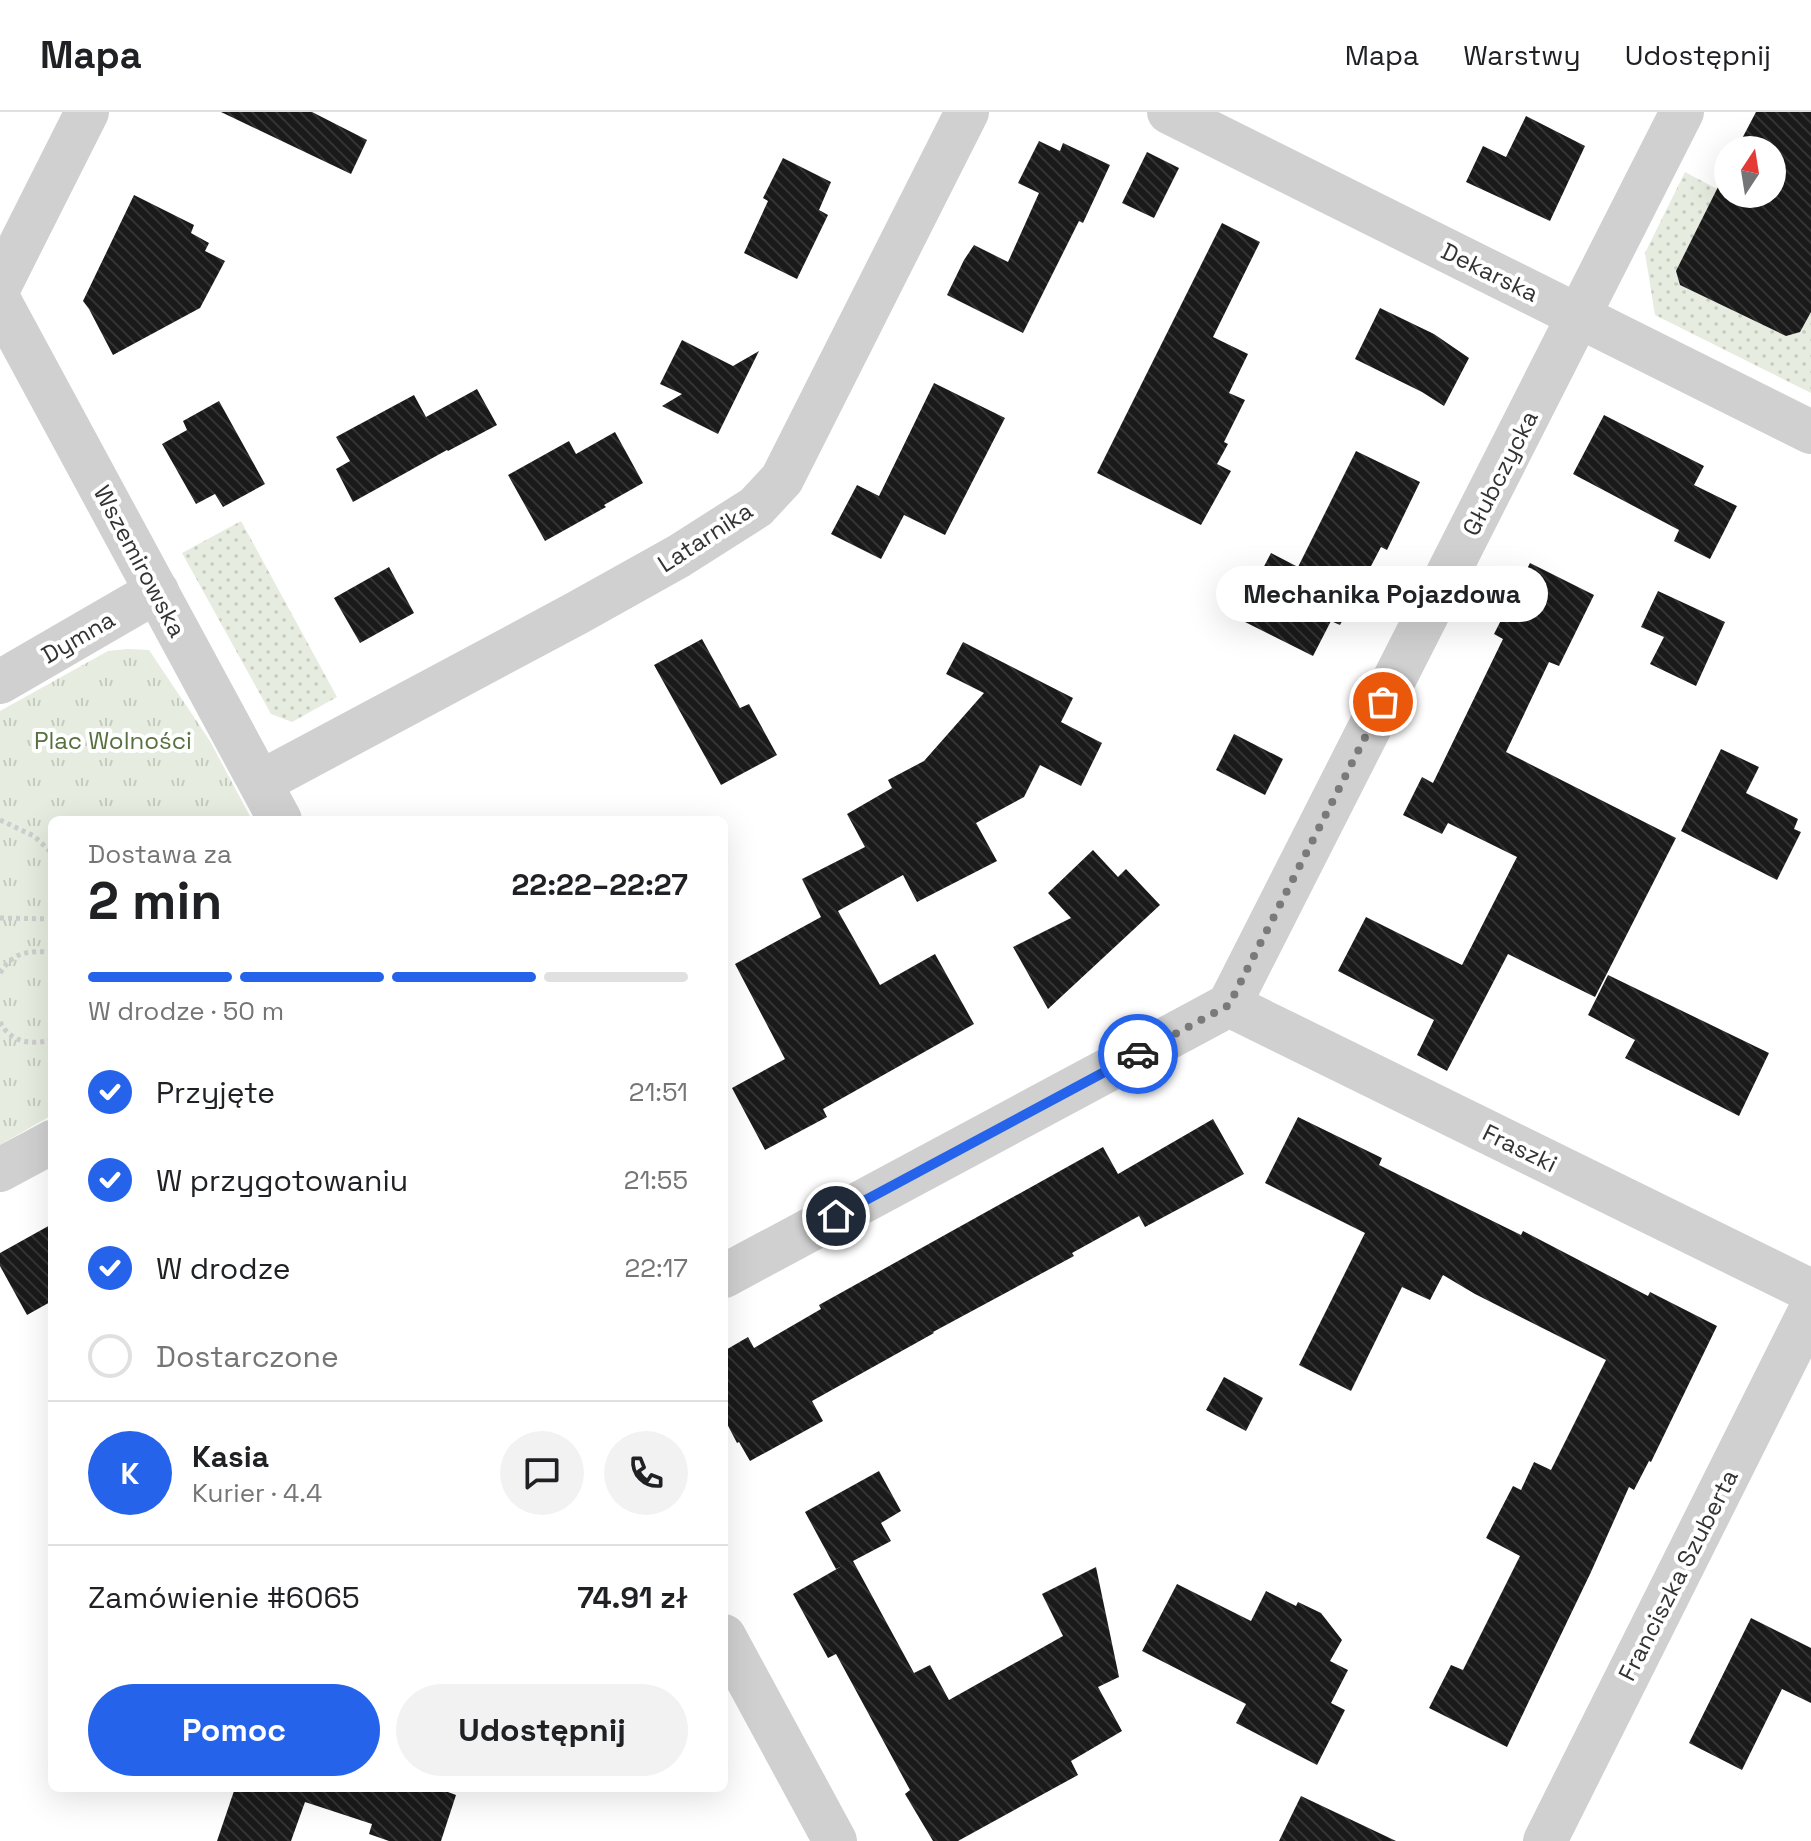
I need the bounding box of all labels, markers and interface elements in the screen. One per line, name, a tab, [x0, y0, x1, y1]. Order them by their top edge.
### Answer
text: Mapa	[40, 31, 142, 79]
text: Mapa	[1345, 37, 1419, 73]
text: Warstwy	[1463, 37, 1581, 73]
text: Udostępnij	[1625, 37, 1771, 73]
north arrow	[1714, 136, 1786, 208]
map controls	[1714, 136, 1786, 208]
street label: Dekarska	[1436, 235, 1544, 309]
street label: Głubczycka	[1455, 405, 1545, 541]
street label: Wszemirowska	[87, 480, 193, 643]
street label: Latarnika	[652, 495, 758, 579]
callout: Mechanika Pojazdowa	[1217, 566, 1549, 622]
text: Mechanika Pojazdowa	[1243, 577, 1521, 611]
street label: Dymna	[36, 604, 120, 670]
pin	[1349, 668, 1417, 736]
icon: bag	[1361, 680, 1405, 724]
park label: Plac Wolności	[34, 725, 192, 756]
text: Dostawa za	[88, 837, 232, 871]
text: 22:22–22:27	[512, 865, 688, 904]
text: 2 min	[88, 868, 222, 934]
text: W drodze · 50 m	[88, 994, 284, 1028]
courier	[1098, 1014, 1178, 1094]
icon: car	[1116, 1032, 1160, 1076]
icon: check	[88, 1070, 132, 1114]
text: Przyjęte	[156, 1073, 275, 1112]
text: 21:51	[629, 1075, 688, 1109]
street label: Fraszki	[1478, 1117, 1562, 1179]
icon: check	[88, 1158, 132, 1202]
text: W przygotowaniu	[156, 1161, 408, 1200]
text: 21:55	[624, 1163, 688, 1197]
pin	[802, 1182, 870, 1250]
icon: home	[814, 1194, 858, 1238]
icon: check	[88, 1246, 132, 1290]
text: W drodze	[156, 1249, 291, 1288]
text: 22:17	[625, 1251, 688, 1285]
text: Dostarczone	[156, 1337, 339, 1376]
button: chat	[500, 1431, 584, 1515]
button: phone	[604, 1431, 688, 1515]
text: Kasia	[192, 1437, 269, 1476]
text: K	[121, 1454, 139, 1493]
street label: Franciszka Szuberta	[1611, 1464, 1745, 1686]
text: Kurier · 4.4	[192, 1476, 322, 1510]
text: Zamówienie #6065	[88, 1578, 360, 1617]
text: 74.91 zł	[577, 1578, 688, 1617]
button: Pomoc	[88, 1684, 380, 1776]
button: Udostępnij	[396, 1684, 688, 1776]

